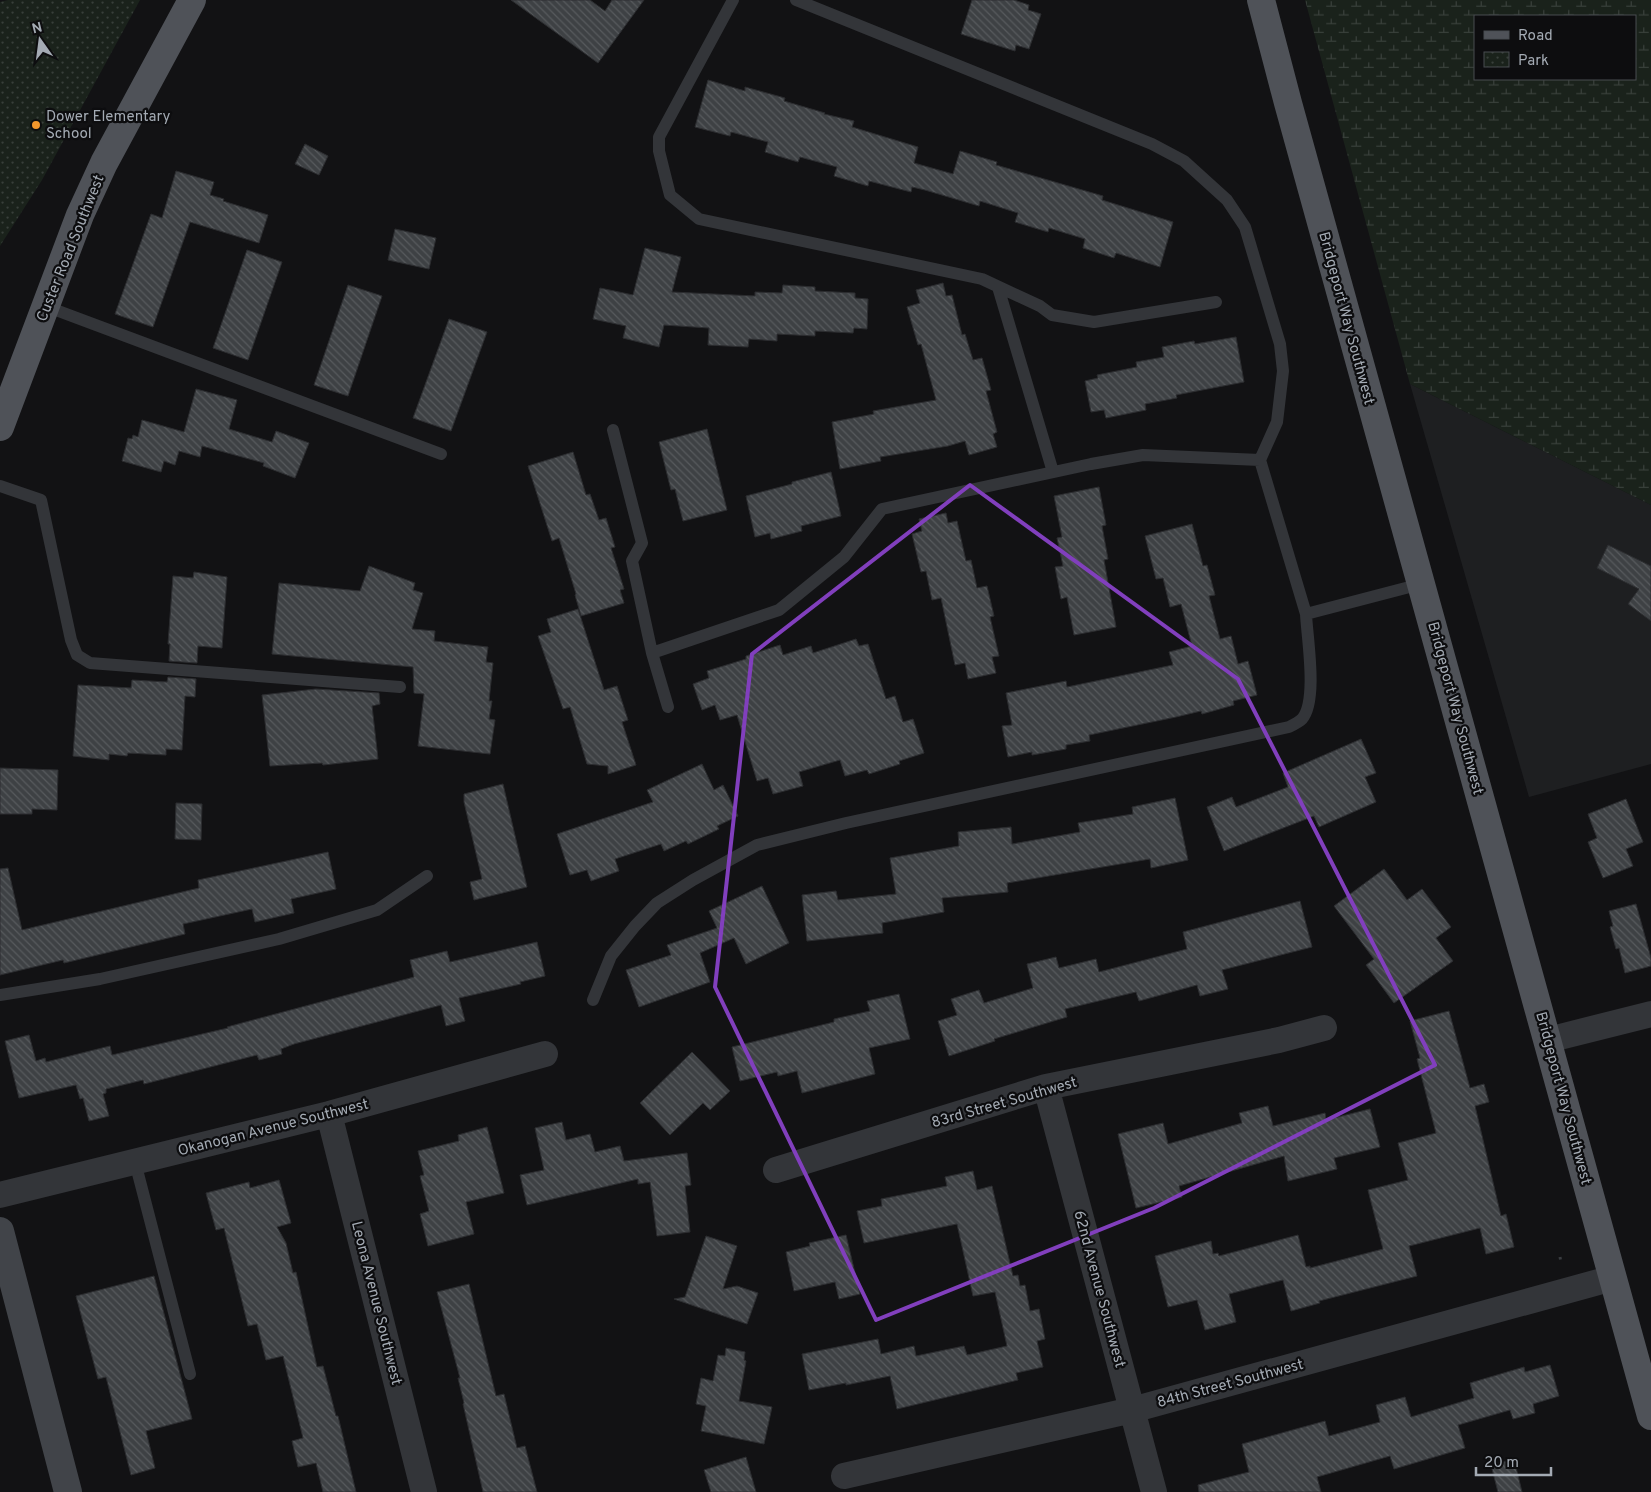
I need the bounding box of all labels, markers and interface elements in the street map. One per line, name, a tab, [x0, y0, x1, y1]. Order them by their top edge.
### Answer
north arrow	[15, 15, 65, 65]
legend	[1474, 15, 1636, 80]
text: N	[30, 19, 44, 38]
text: Road	[1518, 27, 1553, 46]
text: Park	[1518, 52, 1549, 71]
place label: Dower Elementary School	[46, 108, 171, 144]
marker: Dower Elementary School	[30, 119, 42, 131]
street label: Custer Road Southwest	[33, 172, 110, 325]
street label: Bridgeport Way Southwest	[1313, 230, 1378, 407]
street label: Bridgeport Way Southwest	[1422, 620, 1487, 797]
street label: Bridgeport Way Southwest	[1530, 1010, 1595, 1187]
street label: 83rd Street Southwest	[929, 1074, 1079, 1133]
street label: Okanogan Avenue Southwest	[176, 1096, 371, 1161]
street label: 62nd Avenue Southwest	[1068, 1209, 1129, 1370]
street label: Leona Avenue Southwest	[346, 1219, 405, 1387]
street label: 84th Street Southwest	[1155, 1356, 1306, 1413]
scale bar	[1476, 1444, 1551, 1476]
text: 20 m	[1484, 1454, 1519, 1473]

